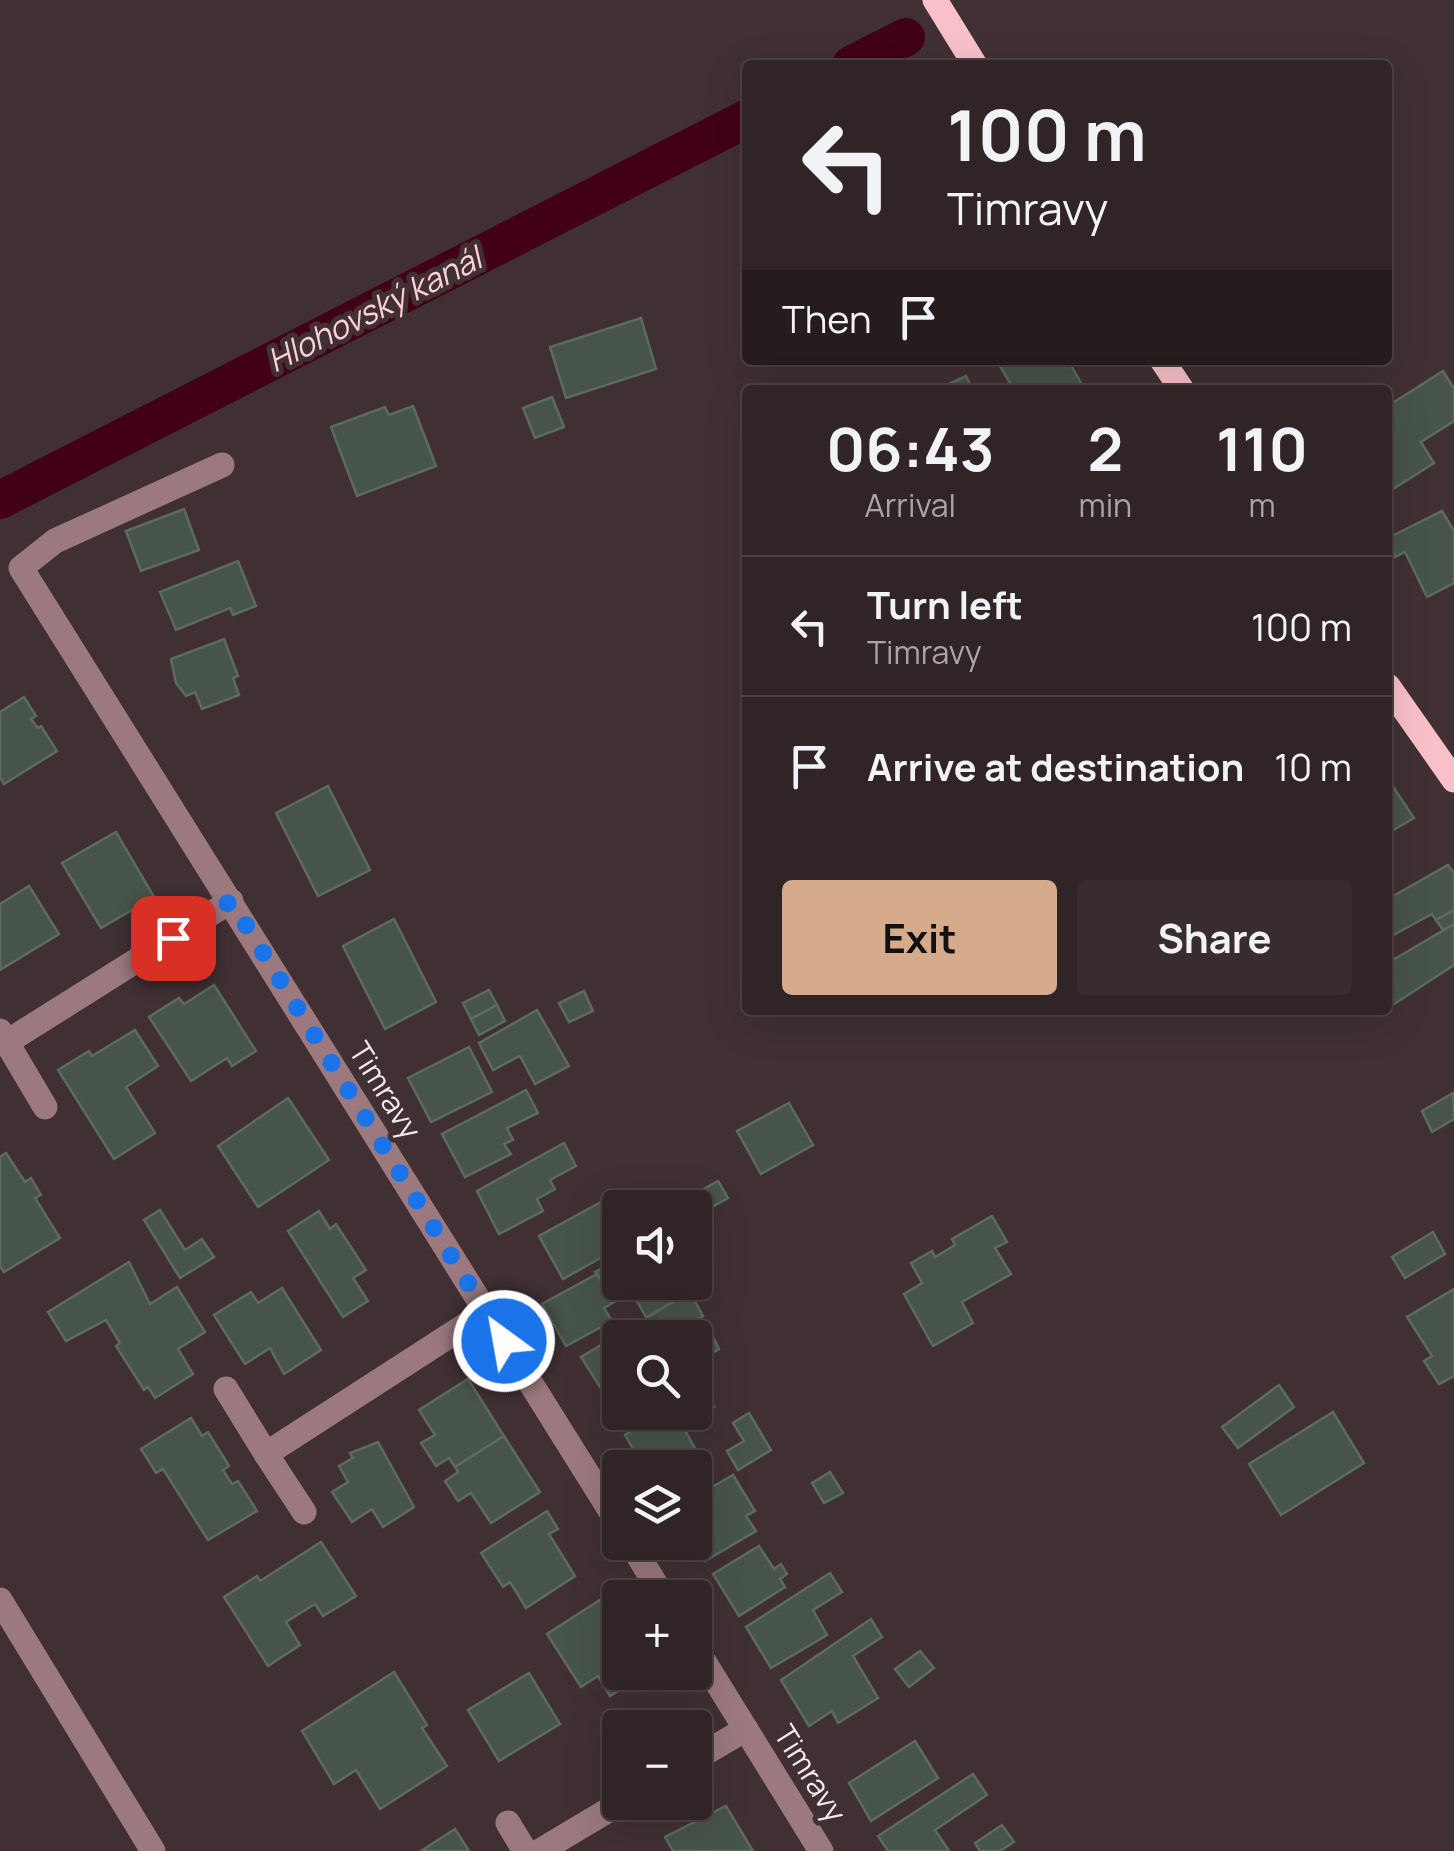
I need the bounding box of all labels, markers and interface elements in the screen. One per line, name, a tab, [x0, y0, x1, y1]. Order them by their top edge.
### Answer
text: 100 m	[947, 86, 1147, 182]
icon: left	[782, 100, 912, 230]
text: Timravy	[947, 177, 1108, 239]
water label: Hlohovský kanál	[259, 234, 492, 382]
icon: arrive	[891, 290, 946, 345]
text: Then	[782, 292, 871, 344]
text: 06:43	[826, 407, 995, 489]
text: 2	[1087, 407, 1123, 489]
text: 110	[1216, 407, 1308, 489]
text: Arrival	[865, 483, 956, 527]
text: min	[1079, 483, 1132, 527]
text: m	[1248, 483, 1276, 527]
text: Turn left	[867, 578, 1023, 630]
icon: left	[782, 599, 837, 654]
text: 100 m	[1251, 600, 1352, 652]
text: Timravy	[867, 630, 982, 674]
icon: arrive	[782, 739, 837, 794]
text: Arrive at destination	[867, 740, 1244, 792]
text: 10 m	[1274, 740, 1352, 792]
button: Exit	[782, 880, 1057, 995]
button: Share	[1077, 880, 1352, 995]
pin	[131, 896, 216, 981]
icon: arrive	[146, 911, 201, 966]
street label: Timravy	[340, 1034, 432, 1147]
map controls	[602, 1190, 712, 1820]
button: sound	[602, 1190, 712, 1300]
position arrow	[452, 1289, 556, 1393]
button: search	[602, 1320, 712, 1430]
button: layers	[602, 1450, 712, 1560]
button: +	[602, 1580, 712, 1690]
button: −	[602, 1710, 712, 1820]
street label: Timravy	[765, 1717, 857, 1830]

